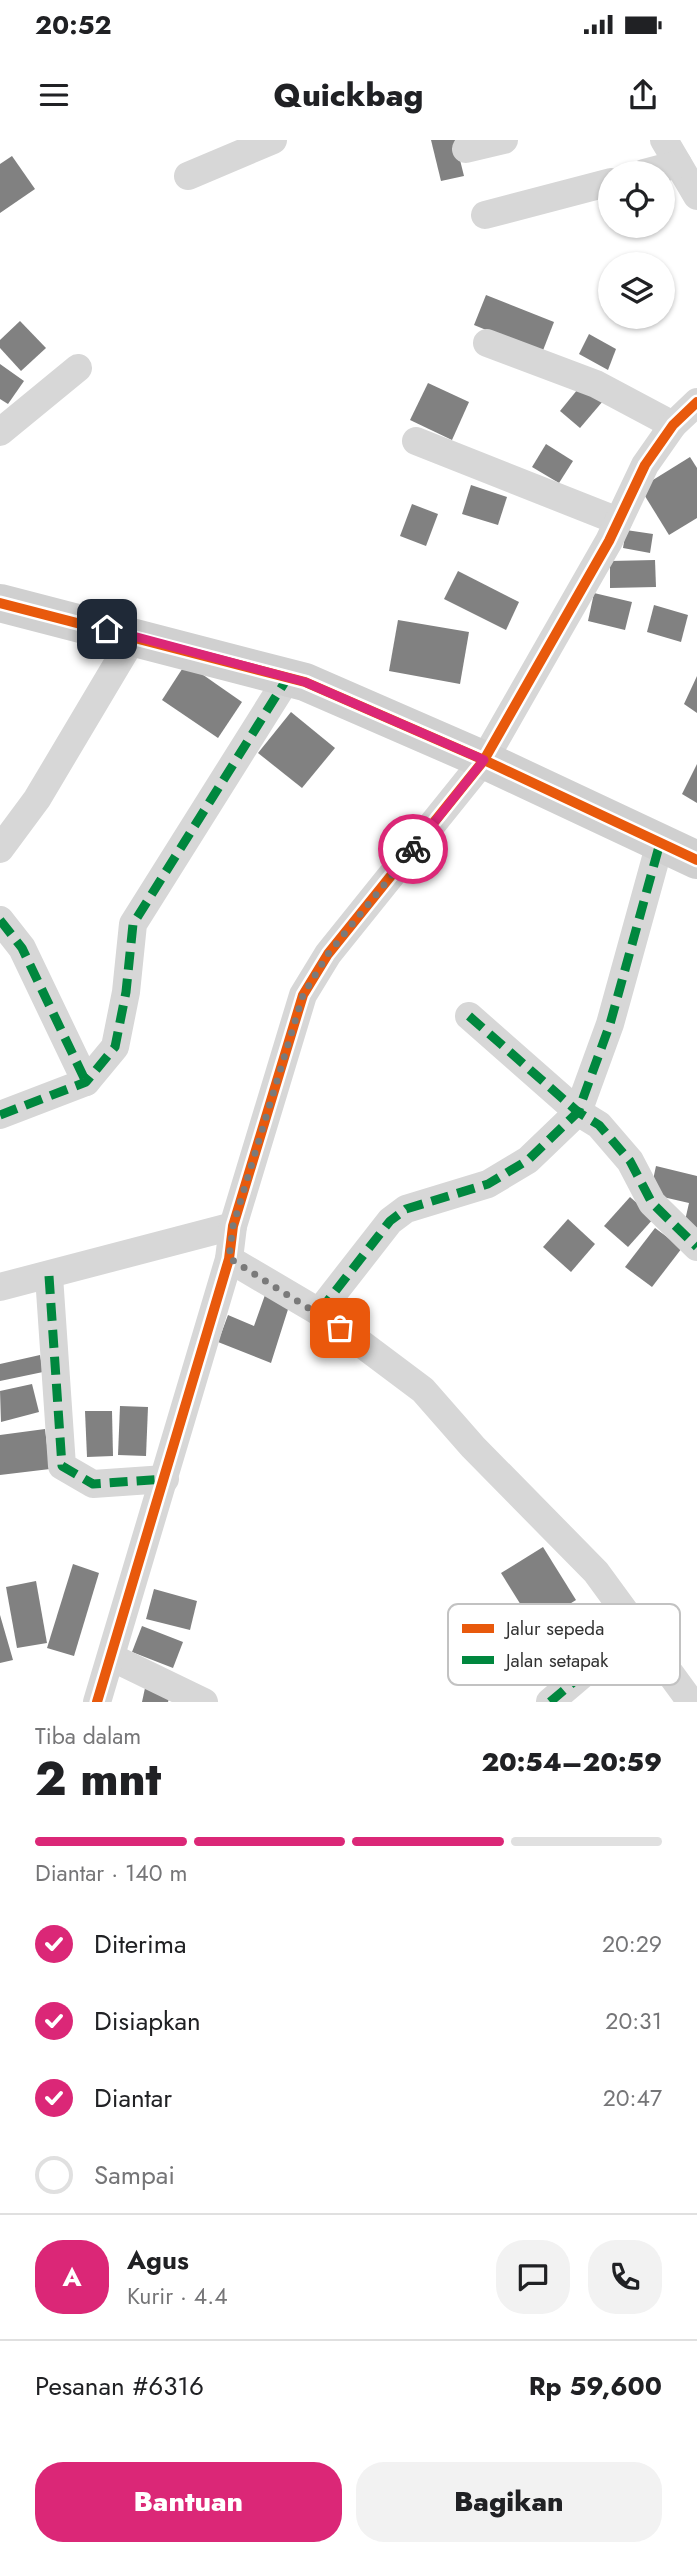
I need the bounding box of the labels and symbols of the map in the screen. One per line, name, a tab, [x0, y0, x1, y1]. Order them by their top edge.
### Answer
pin	[77, 599, 137, 659]
courier	[378, 814, 448, 884]
pin	[310, 1298, 370, 1358]
legend	[448, 1604, 680, 1685]
text: Jalur sepeda	[503, 1615, 604, 1642]
text: Jalan setapak	[503, 1647, 609, 1674]

